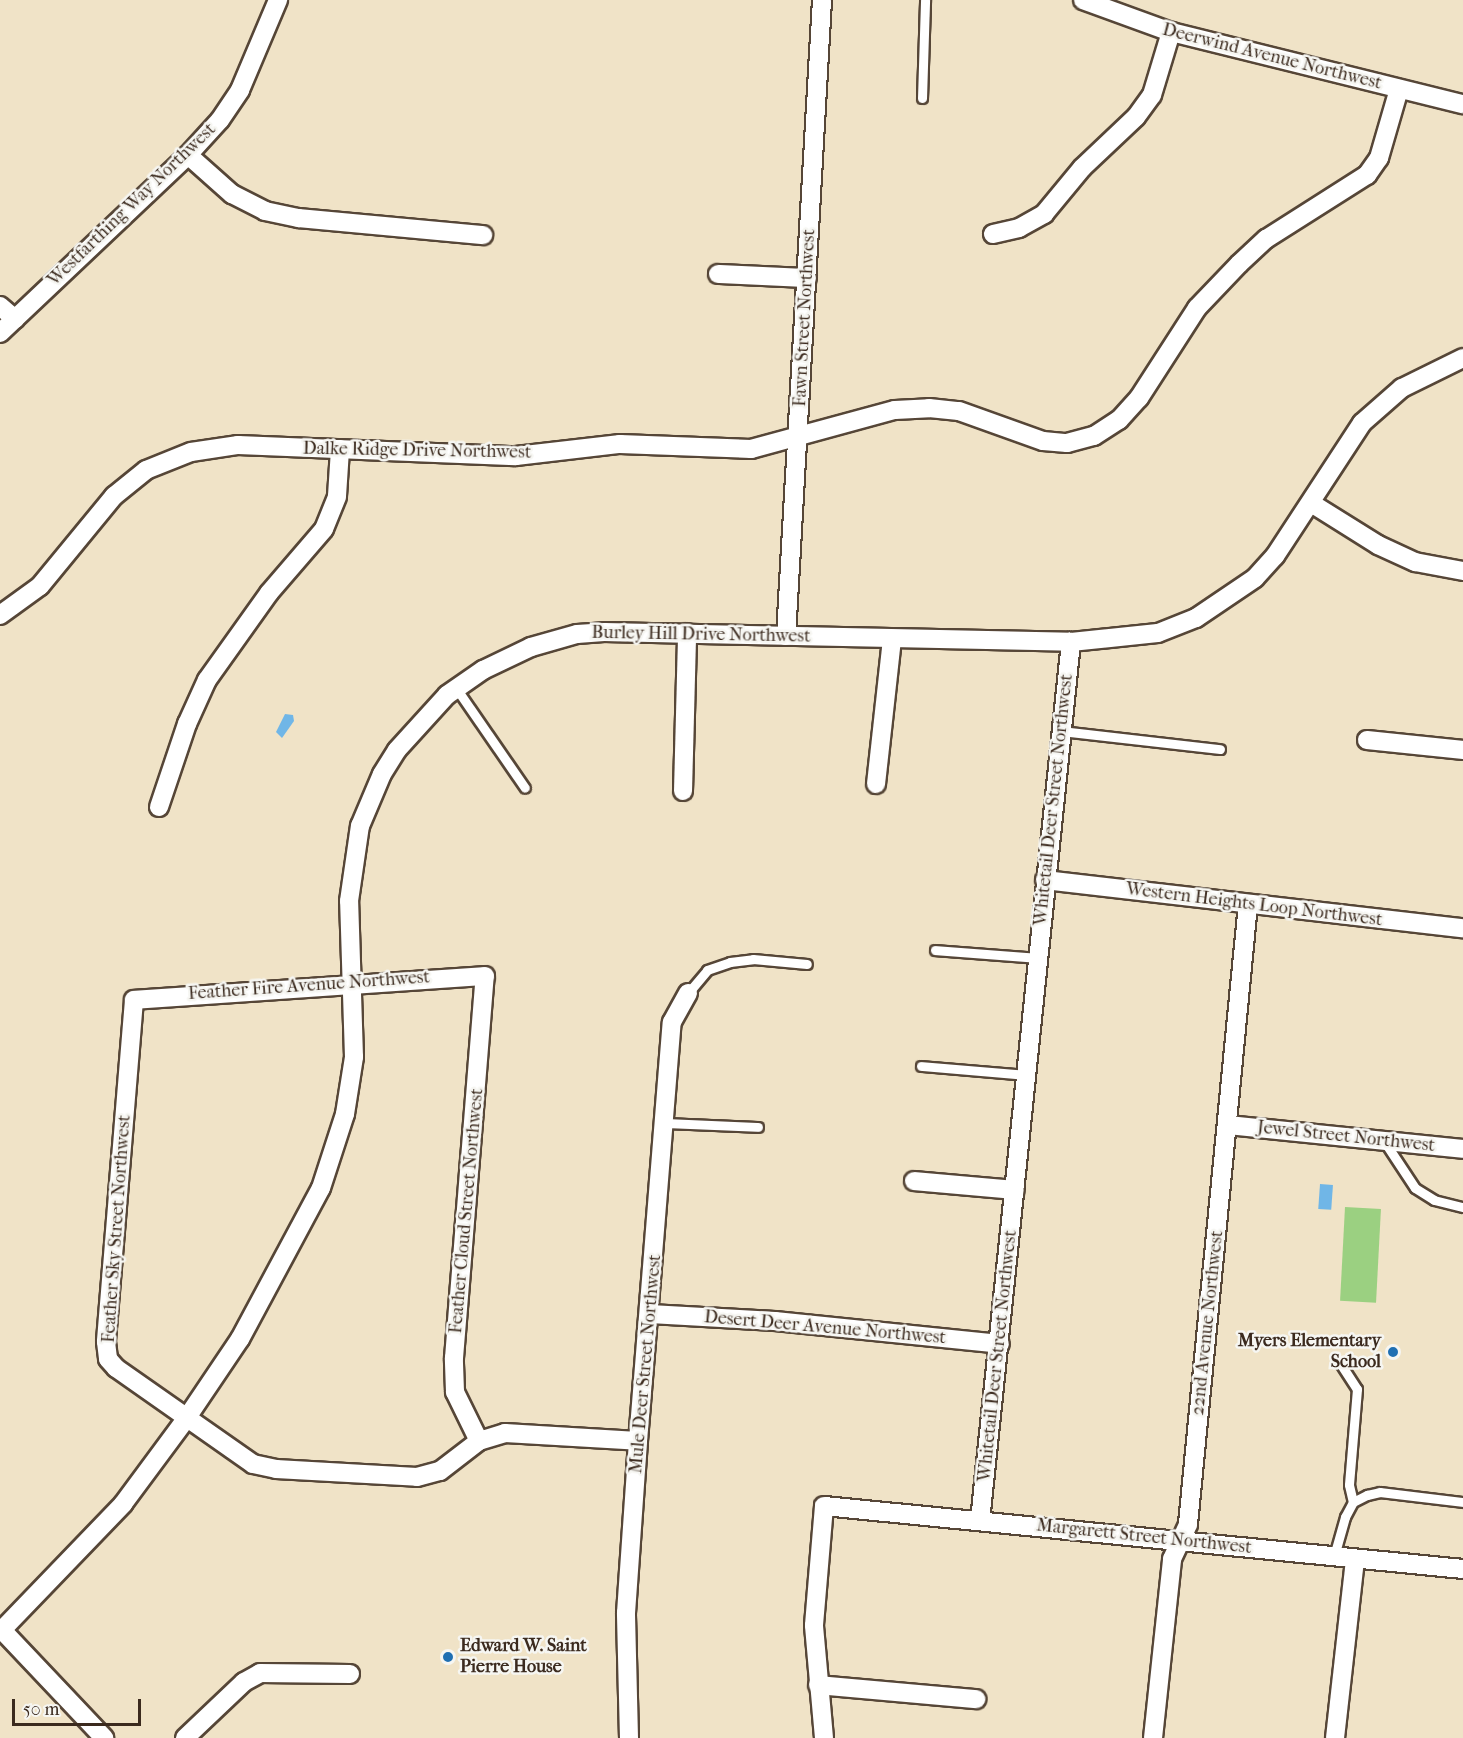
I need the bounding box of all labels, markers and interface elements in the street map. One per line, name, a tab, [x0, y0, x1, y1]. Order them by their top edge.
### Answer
street label: Deerwind Avenue Northwest	[1160, 19, 1384, 95]
street label: Westfarthing Way Northwest	[43, 119, 221, 291]
street label: Fawn Street Northwest	[790, 229, 820, 407]
street label: Dalke Ridge Drive Northwest	[303, 438, 531, 464]
street label: Burley Hill Drive Northwest	[591, 622, 811, 648]
street label: Whitetail Deer Street Northwest	[1030, 673, 1078, 927]
street label: Western Heights Loop Northwest	[1125, 879, 1383, 931]
street label: Feather Fire Avenue Northwest	[187, 967, 431, 1005]
street label: Feather Cloud Street Northwest	[446, 1088, 488, 1334]
street label: Feather Sky Street Northwest	[98, 1114, 136, 1344]
street label: Jewel Street Northwest	[1256, 1117, 1436, 1157]
street label: Whitetail Deer Street Northwest	[974, 1229, 1022, 1483]
street label: 22nd Avenue Northwest	[1188, 1230, 1228, 1416]
street label: Mule Deer Street Northwest	[626, 1254, 666, 1474]
street label: Desert Deer Avenue Northwest	[703, 1307, 947, 1349]
place label: Myers Elementary School	[1238, 1331, 1381, 1374]
marker: Myers Elementary School	[1386, 1345, 1400, 1359]
street label: Margarett Street Northwest	[1035, 1515, 1253, 1559]
place label: Edward W. Saint Pierre House	[460, 1636, 587, 1678]
marker: Edward W. Saint Pierre House	[441, 1650, 455, 1664]
scale bar	[15, 1687, 144, 1725]
text: 50 m	[23, 1699, 59, 1720]

